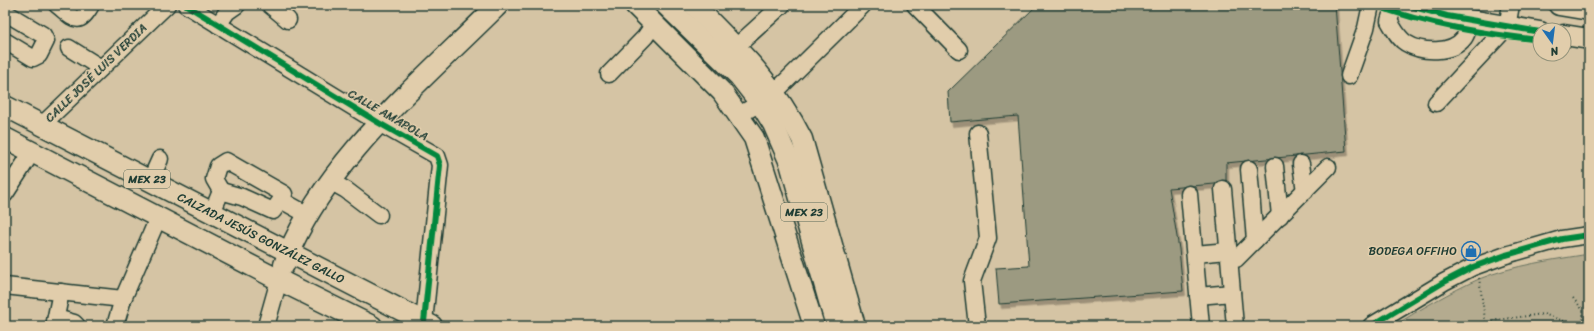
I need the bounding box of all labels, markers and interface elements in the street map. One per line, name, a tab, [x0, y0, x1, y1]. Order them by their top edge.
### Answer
street label: CALLE JOSÉ LUIS VERDIA	[40, 18, 153, 128]
north arrow	[1532, 22, 1572, 62]
text: N	[1548, 41, 1561, 61]
street label: CALLE AMAPOLA	[344, 83, 433, 147]
road number: MEX 23	[124, 170, 170, 188]
street label: CALZADA JESÚS GONZÁLEZ GALLO	[173, 186, 349, 290]
road number: MEX 23	[781, 203, 827, 221]
place label: BODEGA OFFIHO	[1369, 240, 1457, 262]
shop icon: BODEGA OFFIHO	[1460, 240, 1482, 262]

